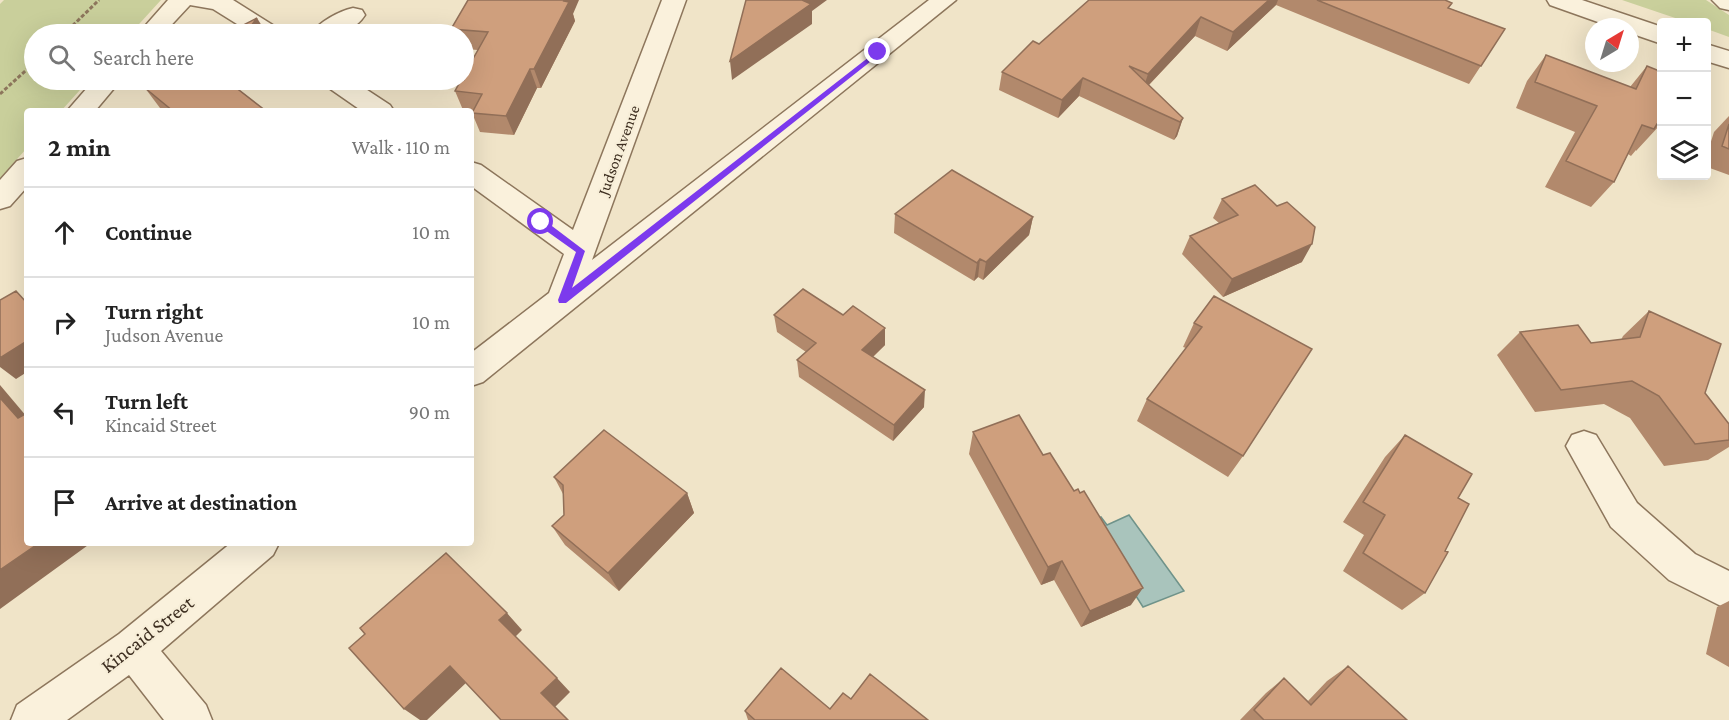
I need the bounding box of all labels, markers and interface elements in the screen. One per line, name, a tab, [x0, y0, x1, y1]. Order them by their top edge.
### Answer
north arrow	[1585, 18, 1639, 72]
map controls	[1657, 18, 1711, 180]
button: +	[1657, 18, 1711, 72]
search box	[24, 24, 474, 90]
route end	[864, 38, 890, 64]
icon: search	[45, 41, 78, 74]
text: Search here	[93, 45, 194, 70]
button: −	[1657, 72, 1711, 126]
street label: Judson Avenue	[594, 103, 644, 200]
button: layers	[1657, 126, 1711, 180]
text: 2 min	[48, 133, 111, 162]
text: Walk · 110 m	[352, 136, 450, 158]
route start	[527, 208, 553, 234]
icon: ahead	[48, 216, 81, 249]
text: Continue	[105, 220, 192, 245]
text: 10 m	[412, 221, 450, 243]
text: Turn right	[105, 299, 203, 324]
icon: right	[48, 306, 81, 339]
text: 10 m	[412, 311, 450, 333]
text: Judson Avenue	[105, 324, 223, 346]
text: Turn left	[105, 389, 188, 414]
icon: left	[48, 396, 81, 429]
text: 90 m	[409, 401, 450, 423]
text: Kincaid Street	[105, 414, 216, 436]
icon: arrive	[48, 486, 81, 519]
text: Arrive at destination	[105, 490, 297, 515]
street label: Kincaid Street	[96, 591, 198, 677]

